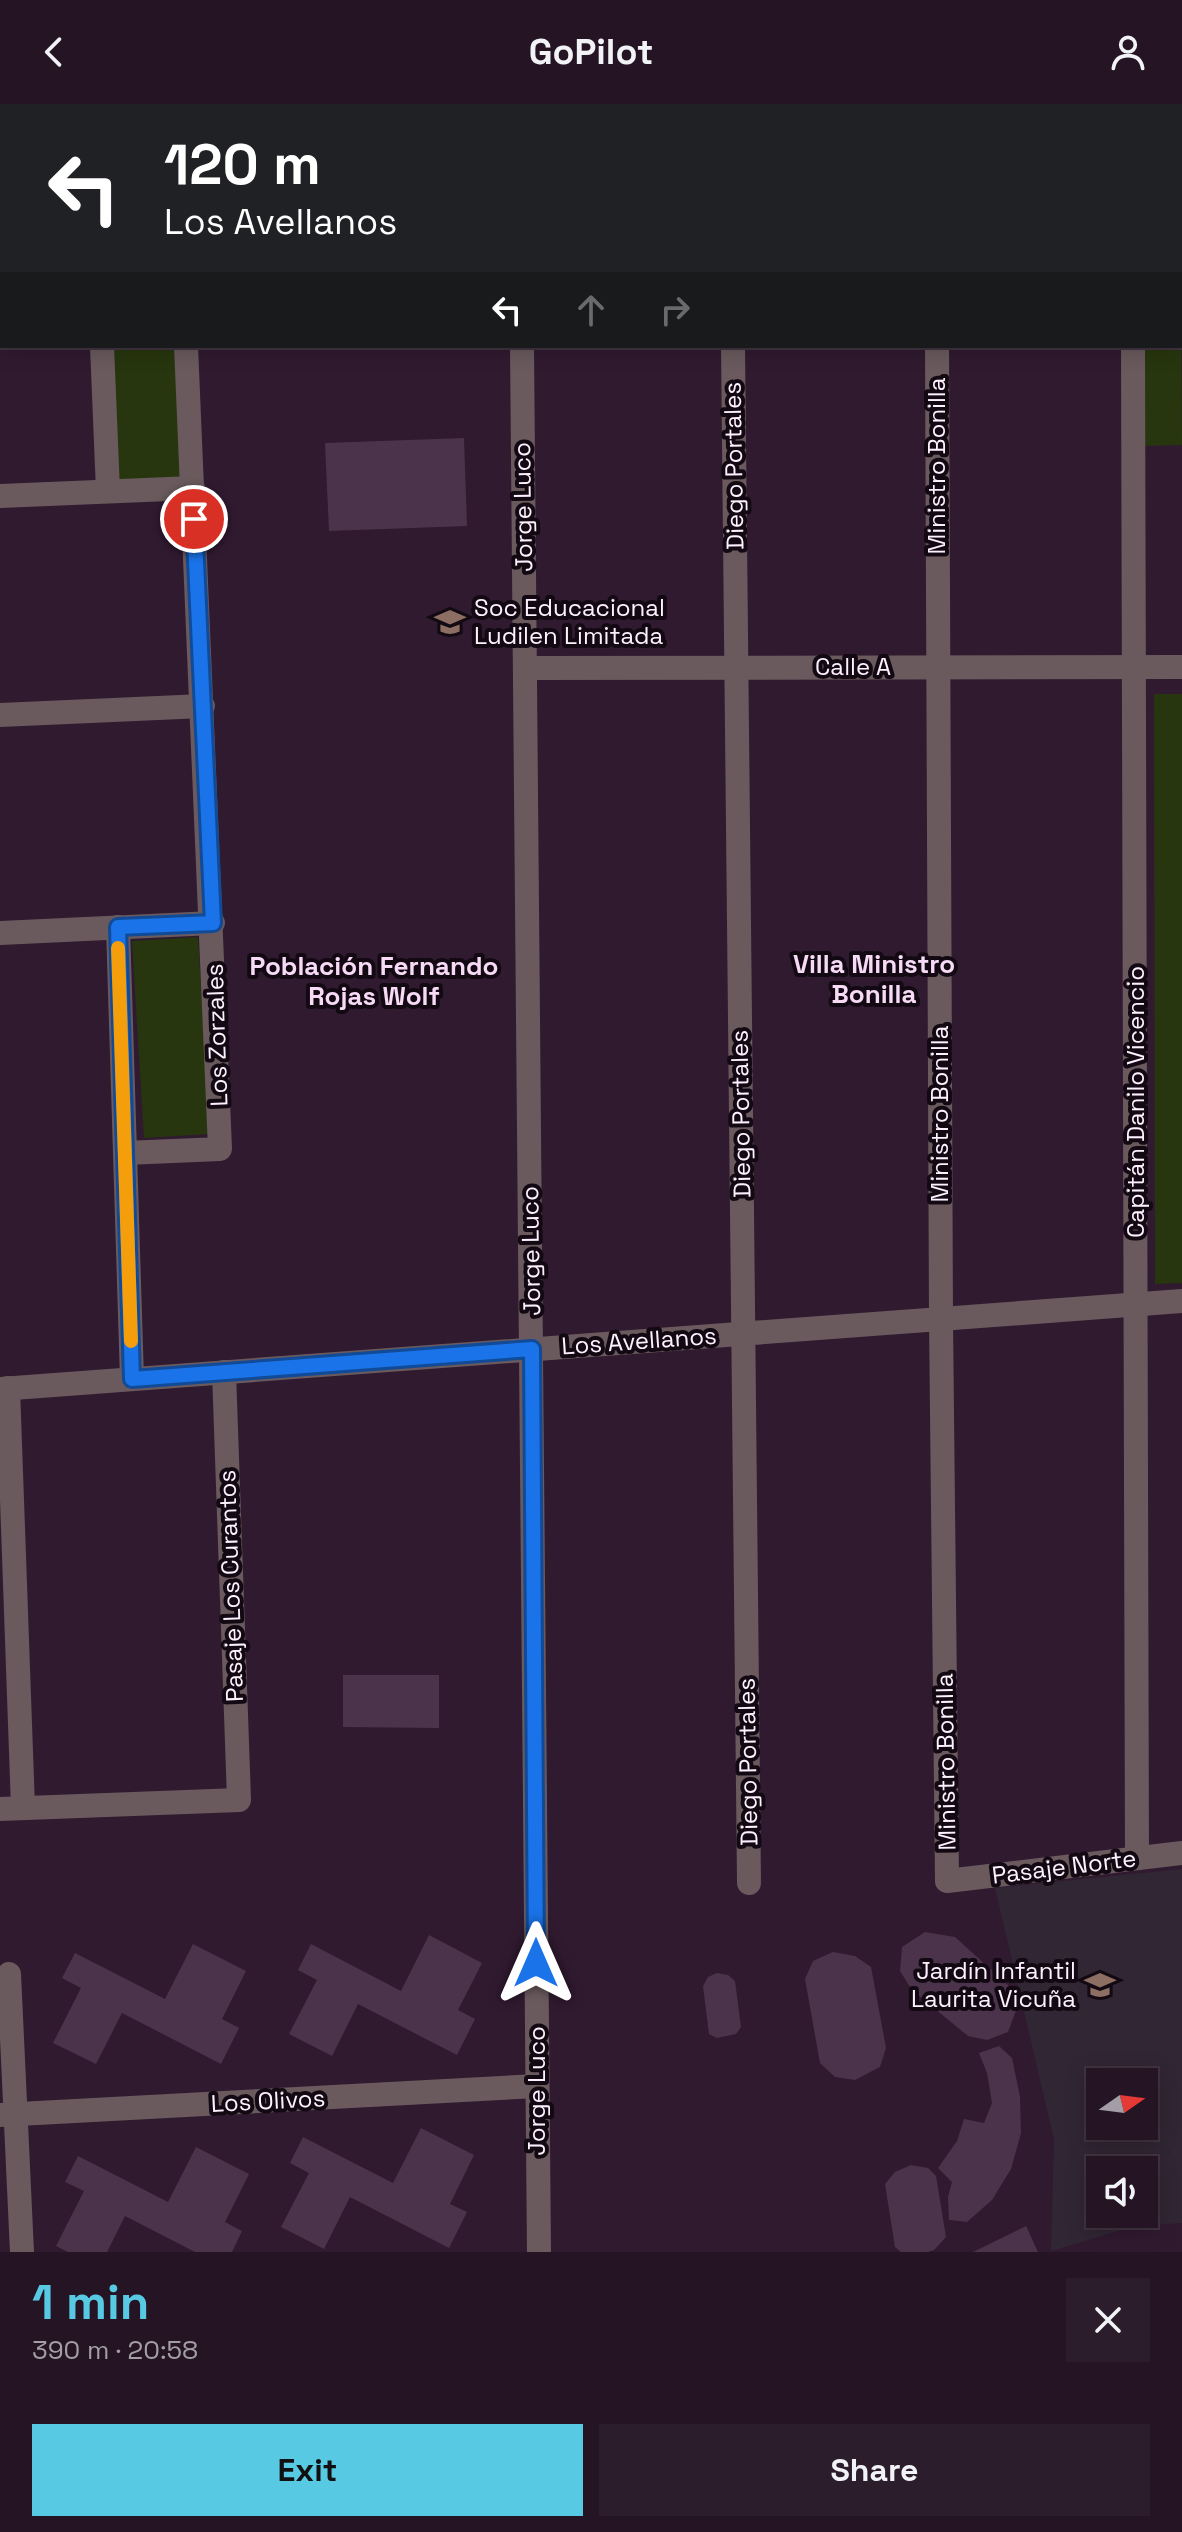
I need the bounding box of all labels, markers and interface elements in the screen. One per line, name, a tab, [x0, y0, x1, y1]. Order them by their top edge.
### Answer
text: GoPilot	[529, 29, 653, 75]
icon: back	[32, 30, 76, 74]
icon: person	[1106, 30, 1150, 74]
text: 120 m	[164, 129, 321, 200]
icon: left	[32, 136, 136, 240]
text: Los Avellanos	[164, 199, 397, 245]
icon: left	[485, 288, 529, 332]
icon: ahead	[569, 288, 613, 332]
icon: right	[653, 288, 697, 332]
street label: Ministro Bonilla	[921, 377, 952, 555]
street label: Diego Portales	[717, 382, 750, 550]
street label: Jorge Luco	[506, 442, 539, 572]
pin	[160, 485, 228, 553]
icon: arrive	[172, 497, 216, 541]
place label: Soc Educacional Ludilen Limitada	[474, 592, 665, 651]
school or university icon: Soc Educacional Ludilen Limitada	[433, 605, 467, 639]
street label: Calle A	[815, 651, 891, 682]
district label: Villa Ministro Bonilla	[793, 947, 955, 1011]
district label: Población Fernando Rojas Wolf	[250, 949, 498, 1013]
street label: Los Zorzales	[199, 963, 234, 1107]
street label: Capitán Danilo Vicencio	[1120, 966, 1151, 1238]
street label: Ministro Bonilla	[924, 1025, 955, 1203]
street label: Diego Portales	[724, 1030, 757, 1198]
street label: Jorge Luco	[514, 1186, 547, 1316]
street label: Los Avellanos	[560, 1320, 718, 1361]
street label: Pasaje Los Curantos	[211, 1469, 250, 1703]
street label: Ministro Bonilla	[928, 1673, 963, 1851]
street label: Diego Portales	[731, 1678, 764, 1846]
street label: Pasaje Norte	[990, 1842, 1138, 1891]
position arrow	[494, 1921, 578, 2005]
place label: Jardín Infantil Laurita Vicuña	[911, 1955, 1076, 2014]
school or university icon: Jardín Infantil Laurita Vicuña	[1083, 1968, 1117, 2002]
street label: Jorge Luco	[521, 2026, 552, 2156]
north arrow	[1086, 2068, 1158, 2140]
map controls	[1086, 2068, 1158, 2228]
street label: Los Olivos	[210, 2082, 326, 2119]
button: sound	[1086, 2156, 1158, 2228]
text: 1 min	[32, 2272, 149, 2333]
button: close	[1066, 2278, 1150, 2362]
text: 390 m · 20:58	[32, 2333, 198, 2367]
button: Exit	[32, 2424, 583, 2516]
button: Share	[599, 2424, 1150, 2516]

